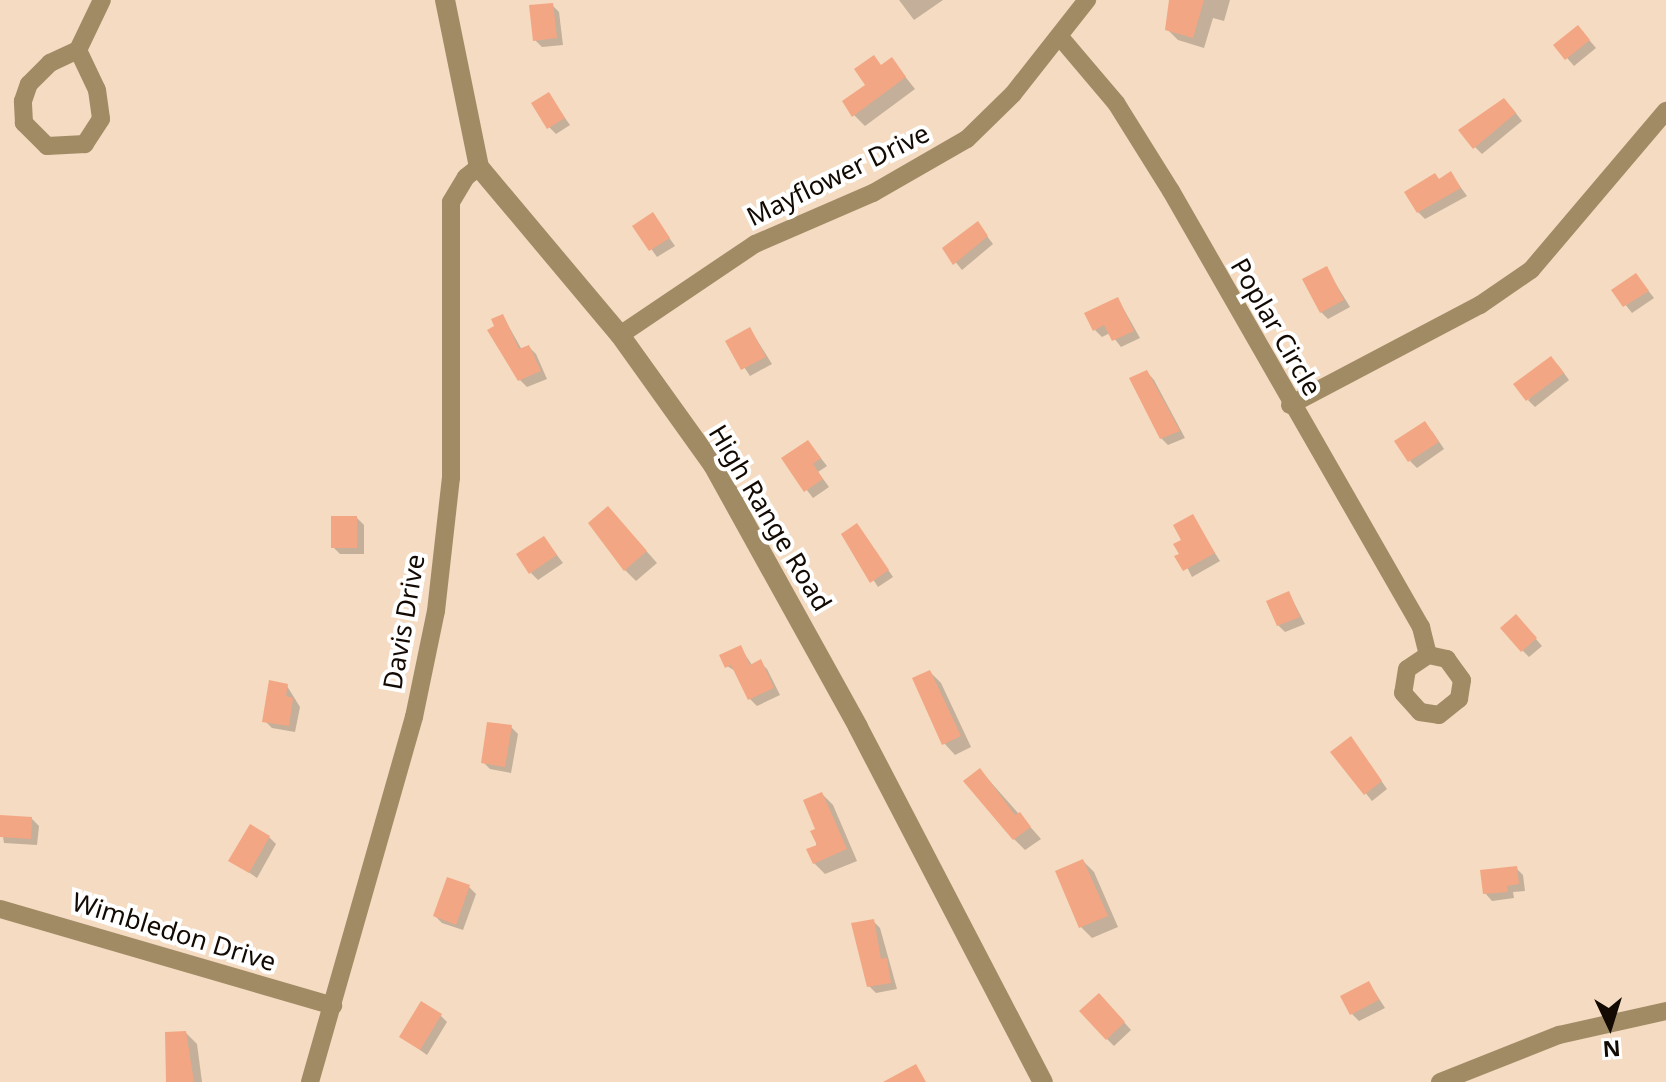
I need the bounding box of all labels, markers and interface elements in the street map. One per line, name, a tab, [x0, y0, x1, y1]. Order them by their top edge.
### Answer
street label: Mayflower Drive	[742, 117, 934, 233]
street label: Poplar Circle	[1224, 253, 1328, 401]
street label: High Range Road	[702, 419, 838, 617]
street label: Davis Drive	[377, 552, 431, 692]
street label: Wimbledon Drive	[68, 886, 280, 978]
north arrow	[1570, 986, 1650, 1066]
text: N	[1602, 1034, 1622, 1066]

